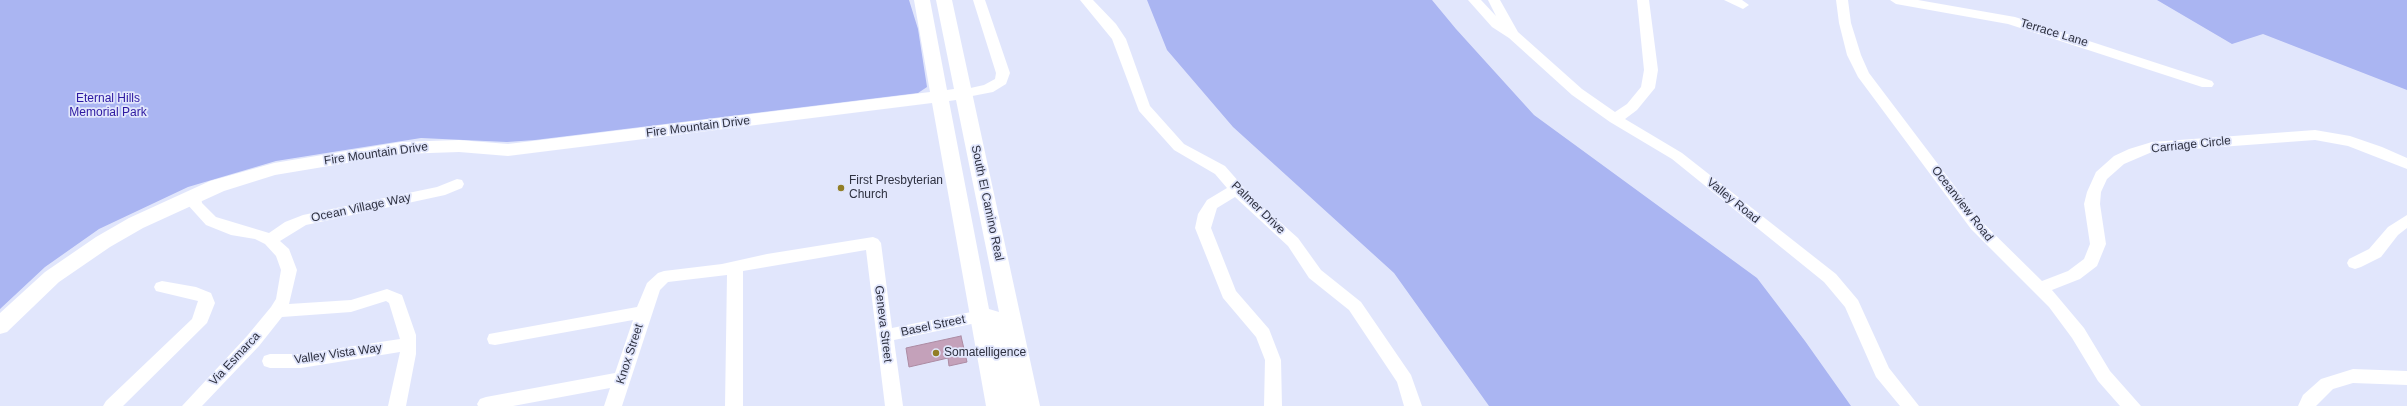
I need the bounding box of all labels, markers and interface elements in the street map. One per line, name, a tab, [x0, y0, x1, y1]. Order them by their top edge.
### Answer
street label: Terrace Lane	[2018, 16, 2090, 50]
park label: Eternal Hills Memorial Park	[69, 92, 147, 120]
street label: Fire Mountain Drive	[645, 113, 751, 141]
street label: Carriage Circle	[2150, 134, 2232, 156]
street label: Fire Mountain Drive	[323, 140, 429, 168]
street label: South El Camino Real	[968, 144, 1006, 262]
street label: Oceanview Road	[1928, 164, 1996, 244]
place label: First Presbyterian Church	[849, 174, 943, 202]
street label: Valley Road	[1704, 175, 1762, 227]
street label: Palmer Drive	[1228, 179, 1288, 237]
marker: First Presbyterian Church	[836, 183, 846, 193]
street label: Ocean Village Way	[310, 190, 412, 226]
street label: Geneva Street	[871, 285, 895, 363]
street label: Basel Street	[900, 312, 966, 340]
street label: Knox Street	[613, 322, 647, 386]
street label: Via Esmarca	[207, 329, 263, 389]
street label: Valley Vista Way	[293, 341, 383, 367]
place label: Somatelligence	[944, 346, 1026, 360]
marker: Somatelligence	[931, 348, 941, 358]

